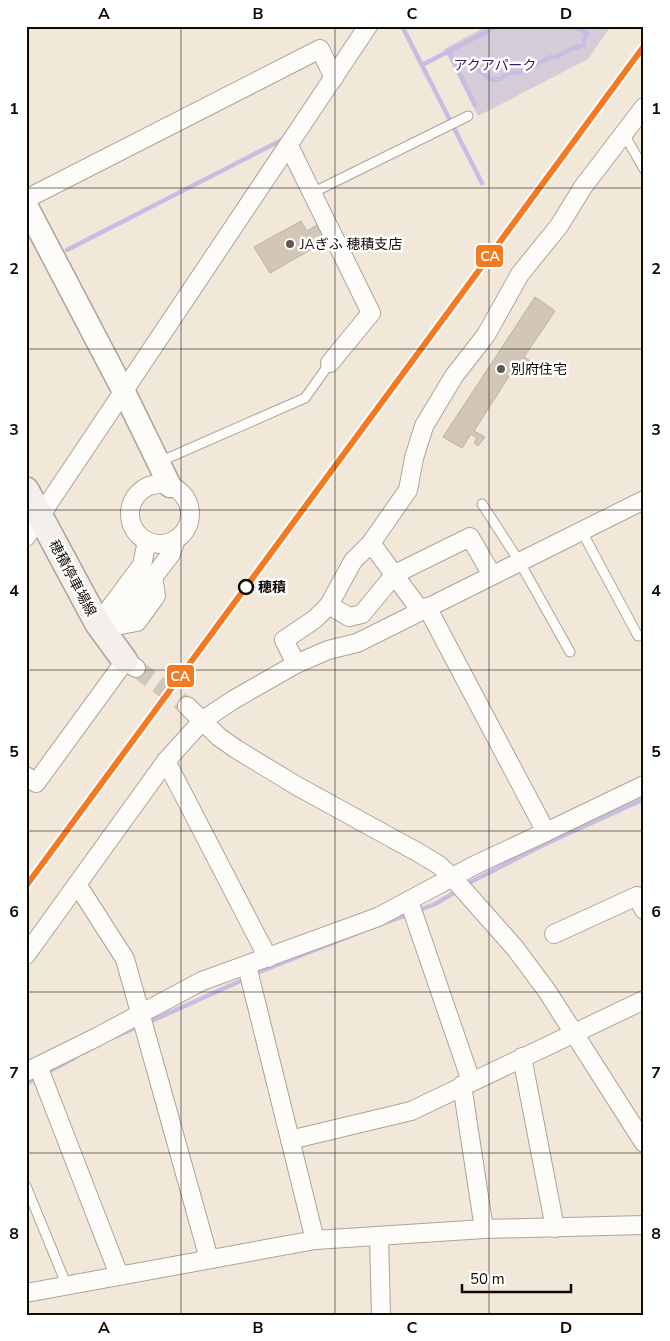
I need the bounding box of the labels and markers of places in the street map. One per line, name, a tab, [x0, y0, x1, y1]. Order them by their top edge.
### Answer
place label: JAぎふ 穂積支店	[299, 235, 402, 254]
marker: JAぎふ 穂積支店	[284, 238, 296, 250]
place label: 別府住宅	[511, 360, 567, 379]
marker: 別府住宅	[495, 363, 507, 375]
place label: 穂積	[258, 578, 286, 597]
marker: 穂積	[238, 579, 254, 595]

